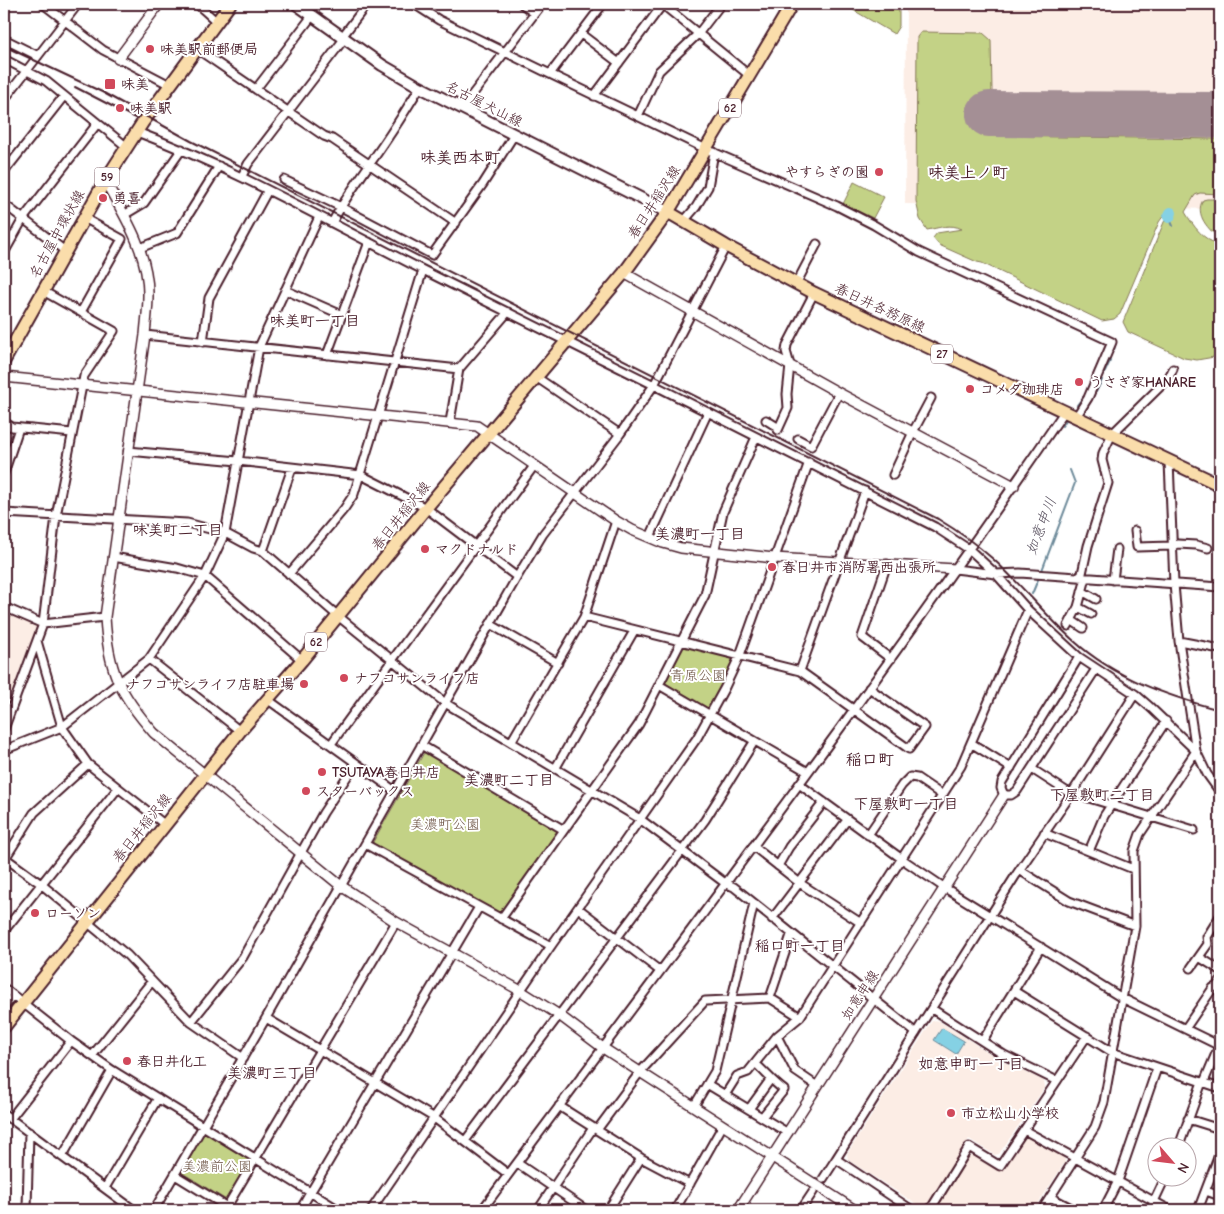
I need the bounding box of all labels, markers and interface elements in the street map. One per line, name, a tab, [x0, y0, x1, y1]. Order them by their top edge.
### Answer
place label: 味美駅前郵便局	[160, 41, 258, 58]
marker: 味美駅前郵便局	[144, 43, 156, 55]
place label: 味美	[121, 76, 149, 93]
marker: 味美	[103, 77, 117, 91]
street label: 名古屋犬山線	[443, 77, 525, 131]
road number: 62	[719, 99, 741, 118]
place label: 味美駅	[130, 100, 172, 117]
marker: 味美駅	[114, 102, 126, 114]
district label: 味美西本町	[420, 149, 500, 167]
street label: 春日井稲沢線	[624, 162, 684, 242]
place label: やすらぎの園	[785, 164, 869, 181]
district label: 味美上ノ町	[928, 164, 1008, 182]
marker: やすらぎの園	[873, 166, 885, 178]
road number: 59	[94, 168, 120, 186]
street label: 名古屋中環状線	[26, 187, 88, 281]
place label: 勇喜	[113, 190, 141, 207]
marker: 勇喜	[97, 192, 109, 204]
street label: 春日井各務原線	[832, 280, 928, 336]
district label: 味美町一丁目	[270, 312, 360, 330]
road number: 27	[931, 344, 953, 364]
place label: うさぎ家HANARE	[1089, 374, 1197, 391]
marker: うさぎ家HANARE	[1073, 376, 1085, 388]
place label: コメダ珈琲店	[980, 381, 1064, 398]
marker: コメダ珈琲店	[964, 383, 976, 395]
street label: 春日井稲沢線	[368, 478, 434, 554]
water label: 如意申川	[1022, 495, 1060, 557]
district label: 味美町二丁目	[133, 521, 223, 539]
district label: 美濃町一丁目	[655, 525, 745, 543]
place label: マクドナルド	[435, 541, 518, 558]
marker: マクドナルド	[419, 543, 431, 555]
place label: 春日井市消防署西出張所	[782, 559, 936, 576]
marker: 春日井市消防署西出張所	[766, 561, 778, 573]
road number: 62	[305, 632, 327, 652]
park label: 青原公園	[670, 667, 726, 684]
place label: ナフコサンライフ店	[354, 670, 480, 687]
marker: ナフコサンライフ店	[338, 672, 350, 684]
place label: ナフコサンライフ店駐車場	[126, 676, 294, 693]
marker: ナフコサンライフ店駐車場	[298, 678, 310, 690]
district label: 稲口町	[846, 751, 894, 769]
place label: TSUTAYA春日井店	[332, 764, 440, 781]
marker: TSUTAYA春日井店	[316, 766, 328, 778]
district label: 美濃町二丁目	[464, 771, 554, 789]
place label: スターバックス	[316, 783, 414, 800]
marker: スターバックス	[300, 785, 312, 797]
district label: 下屋敷町二丁目	[1049, 786, 1155, 804]
street label: 春日井稲沢線	[109, 790, 175, 866]
district label: 下屋敷町一丁目	[853, 795, 959, 813]
park label: 美濃町公園	[410, 816, 480, 833]
place label: ローソン	[45, 905, 101, 922]
marker: ローソン	[29, 907, 41, 919]
district label: 稲口町一丁目	[755, 937, 845, 955]
street label: 如意申線	[838, 967, 882, 1023]
place label: 春日井化工	[137, 1053, 207, 1070]
marker: 春日井化工	[121, 1055, 133, 1067]
district label: 如意申町一丁目	[918, 1055, 1024, 1073]
district label: 美濃町三丁目	[227, 1064, 317, 1082]
place label: 市立松山小学校	[961, 1105, 1059, 1122]
marker: 市立松山小学校	[945, 1107, 957, 1119]
north arrow	[1146, 1136, 1196, 1186]
park label: 美濃前公園	[182, 1158, 252, 1175]
text: N	[1173, 1160, 1193, 1176]

